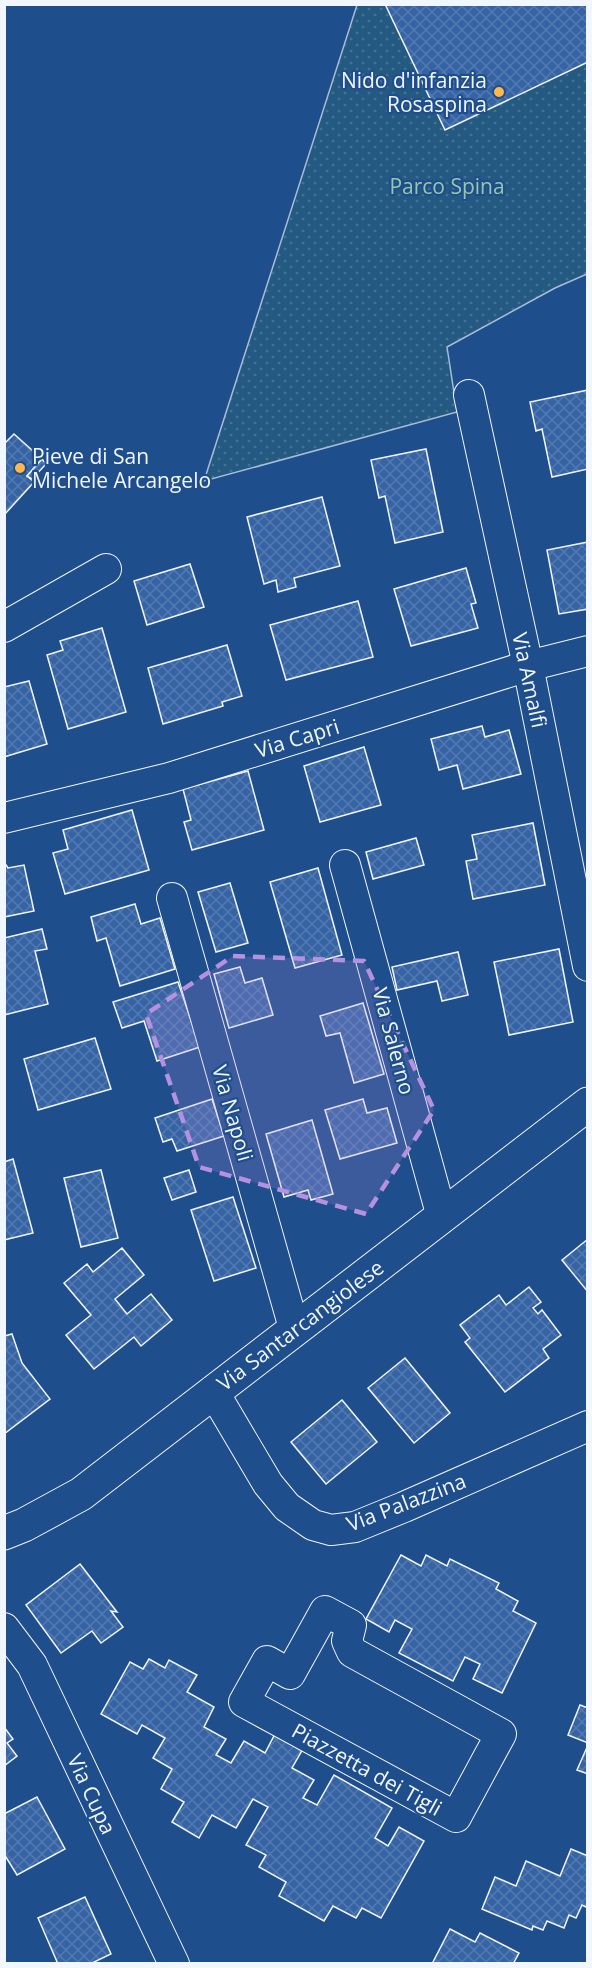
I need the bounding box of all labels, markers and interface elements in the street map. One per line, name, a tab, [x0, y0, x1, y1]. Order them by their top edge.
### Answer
place label: Nido d'infanzia Rosaspina	[341, 66, 487, 118]
marker: Nido d'infanzia Rosaspina	[492, 85, 506, 99]
park label: Parco Spina	[389, 172, 505, 200]
place label: Pieve di San Michele Arcangelo	[32, 442, 211, 494]
marker: Pieve di San Michele Arcangelo	[13, 461, 27, 475]
street label: Via Amalfi	[506, 630, 554, 730]
street label: Via Capri	[252, 712, 342, 764]
street label: Via Salerno	[366, 985, 422, 1097]
street label: Via Napoli	[206, 1062, 260, 1164]
street label: Via Santarcangiolese	[211, 1253, 389, 1397]
street label: Via Palazzina	[342, 1466, 470, 1538]
street label: Piazzetta dei Tigli	[287, 1716, 447, 1822]
street label: Via Cupa	[61, 1749, 123, 1839]

